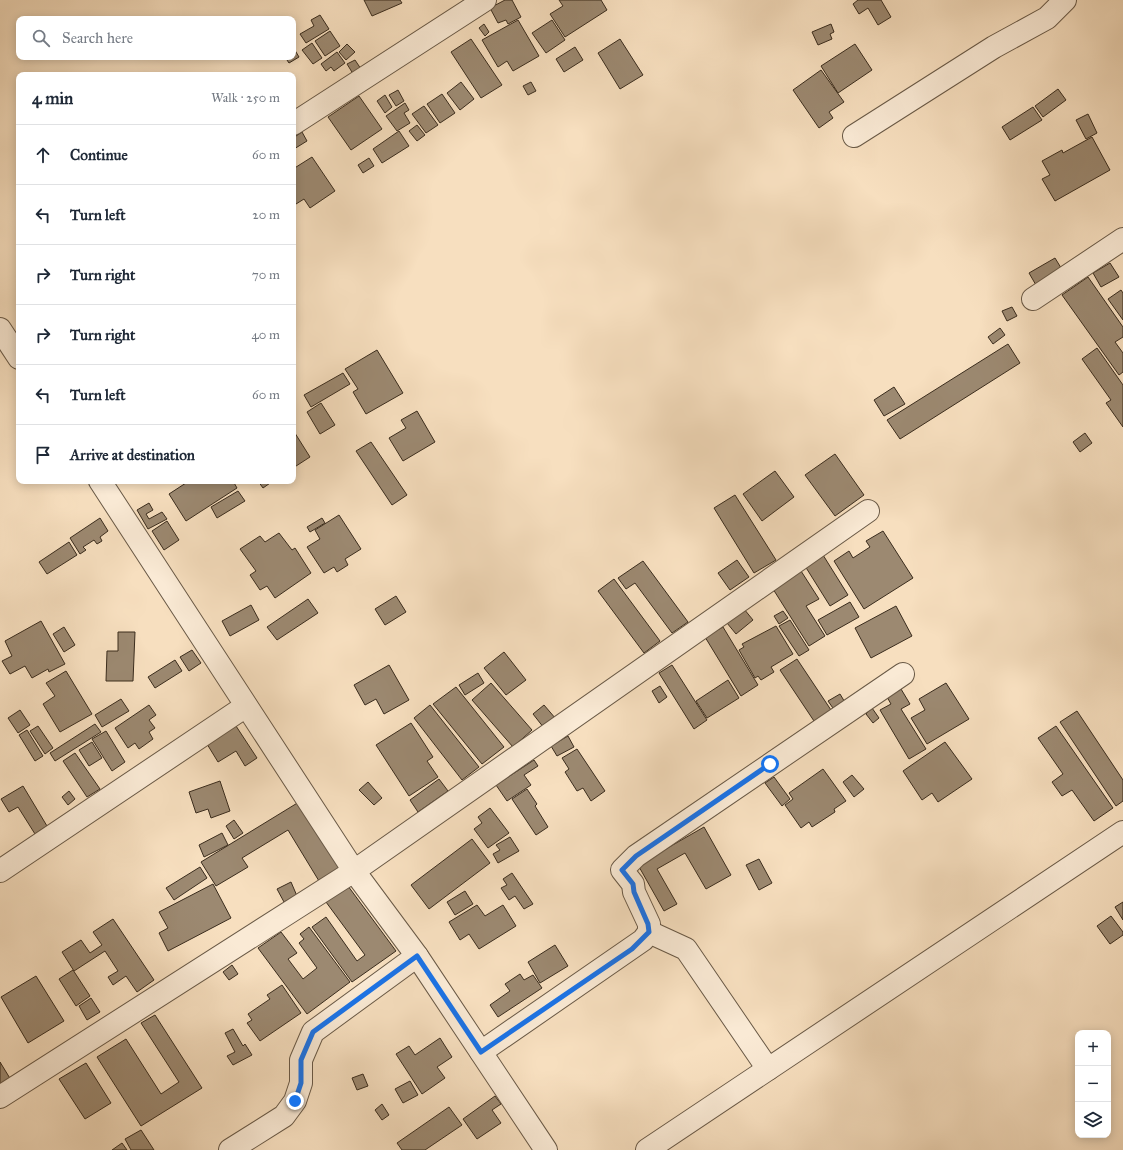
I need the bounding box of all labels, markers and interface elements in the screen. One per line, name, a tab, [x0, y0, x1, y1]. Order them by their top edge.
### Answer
search box	[16, 16, 296, 60]
icon: search	[30, 27, 52, 49]
text: Search here	[62, 29, 133, 47]
text: 4 min	[32, 88, 73, 109]
text: Walk · 250 m	[211, 90, 280, 106]
icon: ahead	[32, 144, 54, 166]
text: Continue	[70, 146, 128, 164]
text: 60 m	[252, 147, 280, 163]
icon: left	[32, 204, 54, 226]
text: Turn left	[70, 206, 126, 224]
text: 20 m	[252, 207, 280, 223]
icon: right	[32, 264, 54, 286]
text: Turn right	[70, 266, 135, 284]
text: 70 m	[252, 267, 280, 283]
icon: right	[32, 324, 54, 346]
text: Turn right	[70, 326, 135, 344]
text: 40 m	[251, 327, 280, 343]
icon: left	[32, 384, 54, 406]
text: Turn left	[70, 386, 126, 404]
text: 60 m	[252, 387, 280, 403]
icon: arrive	[32, 444, 54, 466]
text: Arrive at destination	[70, 446, 195, 464]
route start	[761, 755, 779, 773]
map controls	[1075, 1030, 1111, 1138]
button: +	[1075, 1030, 1111, 1066]
button: −	[1075, 1066, 1111, 1102]
route end	[286, 1092, 304, 1110]
button: layers	[1075, 1102, 1111, 1138]

